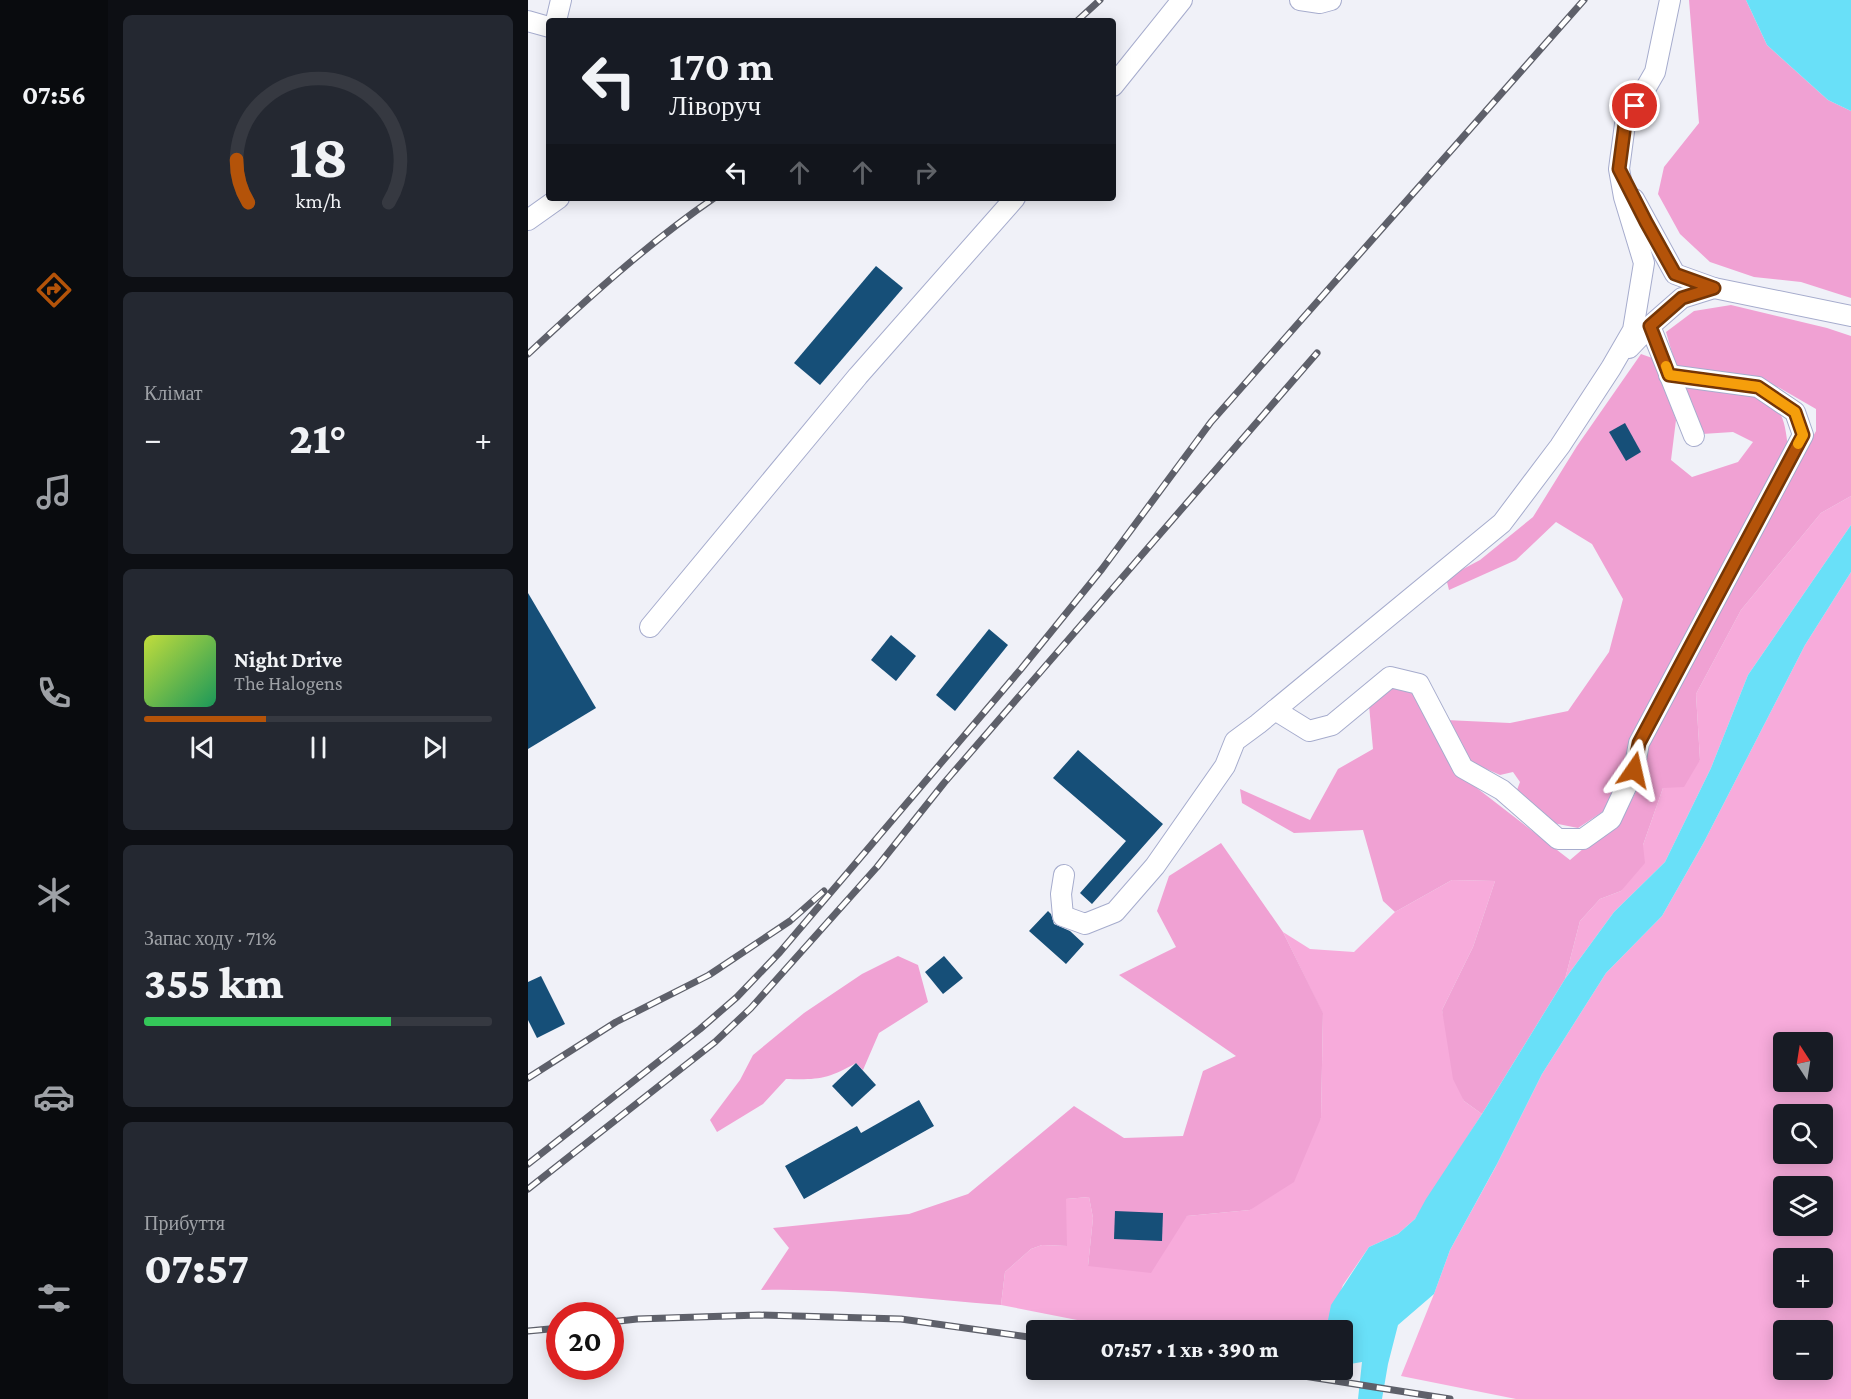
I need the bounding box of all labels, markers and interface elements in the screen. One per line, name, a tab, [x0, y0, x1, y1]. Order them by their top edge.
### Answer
icon: left	[570, 42, 648, 120]
text: 170 m	[669, 42, 774, 89]
text: 07:56	[22, 80, 86, 110]
pin	[1609, 80, 1660, 131]
icon: arrive	[1618, 89, 1651, 122]
text: Ліворуч	[669, 91, 761, 121]
text: 18	[288, 121, 348, 190]
icon: left	[720, 156, 753, 189]
icon: ahead	[783, 156, 816, 189]
icon: ahead	[846, 156, 879, 189]
icon: right	[909, 156, 942, 189]
text: km/h	[295, 189, 342, 213]
icon: directions	[33, 269, 75, 311]
text: Клімат	[144, 382, 203, 404]
text: 21°	[289, 413, 347, 463]
text: −	[144, 420, 161, 457]
text: +	[475, 420, 492, 457]
icon: music	[33, 471, 75, 513]
text: Night Drive	[234, 647, 342, 672]
icon: phone	[33, 672, 75, 714]
text: The Halogens	[234, 672, 343, 694]
icon: previous	[186, 731, 219, 764]
icon: pause	[302, 731, 335, 764]
icon: next	[418, 731, 451, 764]
position arrow	[1602, 738, 1666, 802]
icon: climate	[33, 874, 75, 916]
text: Запас ходу · 71%	[144, 927, 277, 949]
text: 355 km	[144, 958, 284, 1008]
north arrow	[1773, 1032, 1833, 1092]
map controls	[1773, 1032, 1833, 1380]
icon: car	[33, 1076, 75, 1118]
button: search	[1773, 1104, 1833, 1164]
button: layers	[1773, 1176, 1833, 1236]
text: Прибуття	[144, 1212, 225, 1234]
text: 07:57	[144, 1243, 249, 1293]
button: +	[1773, 1248, 1833, 1308]
icon: filters	[33, 1277, 75, 1319]
speed limit sign: 20	[546, 1302, 624, 1380]
button: −	[1773, 1320, 1833, 1380]
text: 07:57 · 1 хв · 390 m	[1100, 1337, 1279, 1362]

